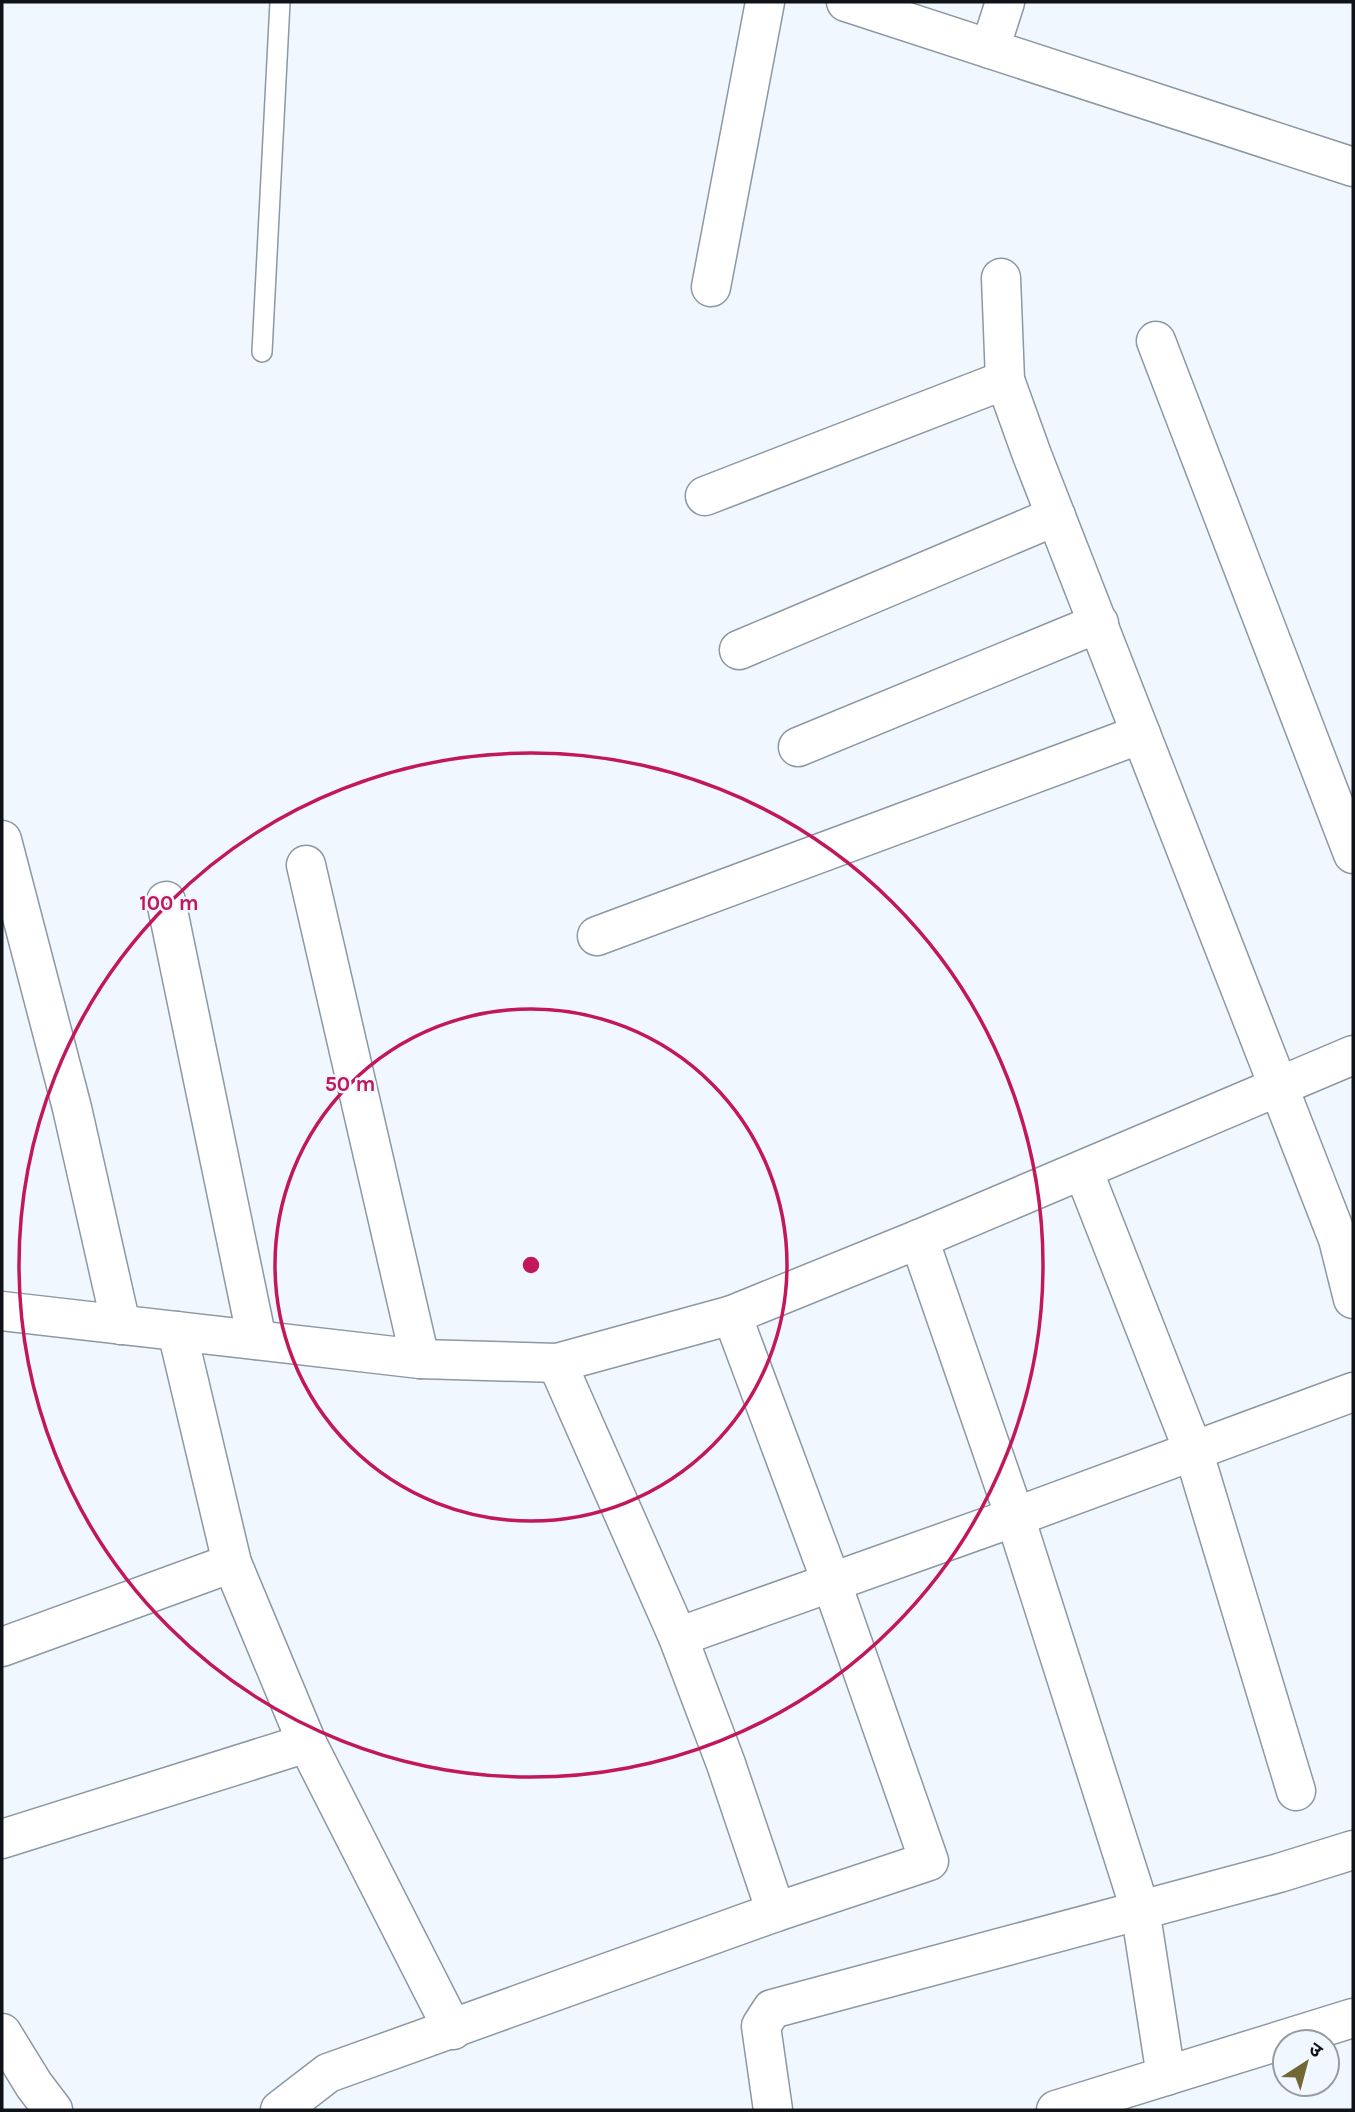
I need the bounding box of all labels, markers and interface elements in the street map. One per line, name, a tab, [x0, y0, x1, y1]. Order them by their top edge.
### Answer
text: 100 m	[139, 891, 199, 915]
text: 50 m	[325, 1072, 375, 1096]
centre of rings	[519, 1253, 543, 1277]
north arrow	[1271, 2028, 1341, 2098]
text: उ	[1304, 2038, 1327, 2063]

